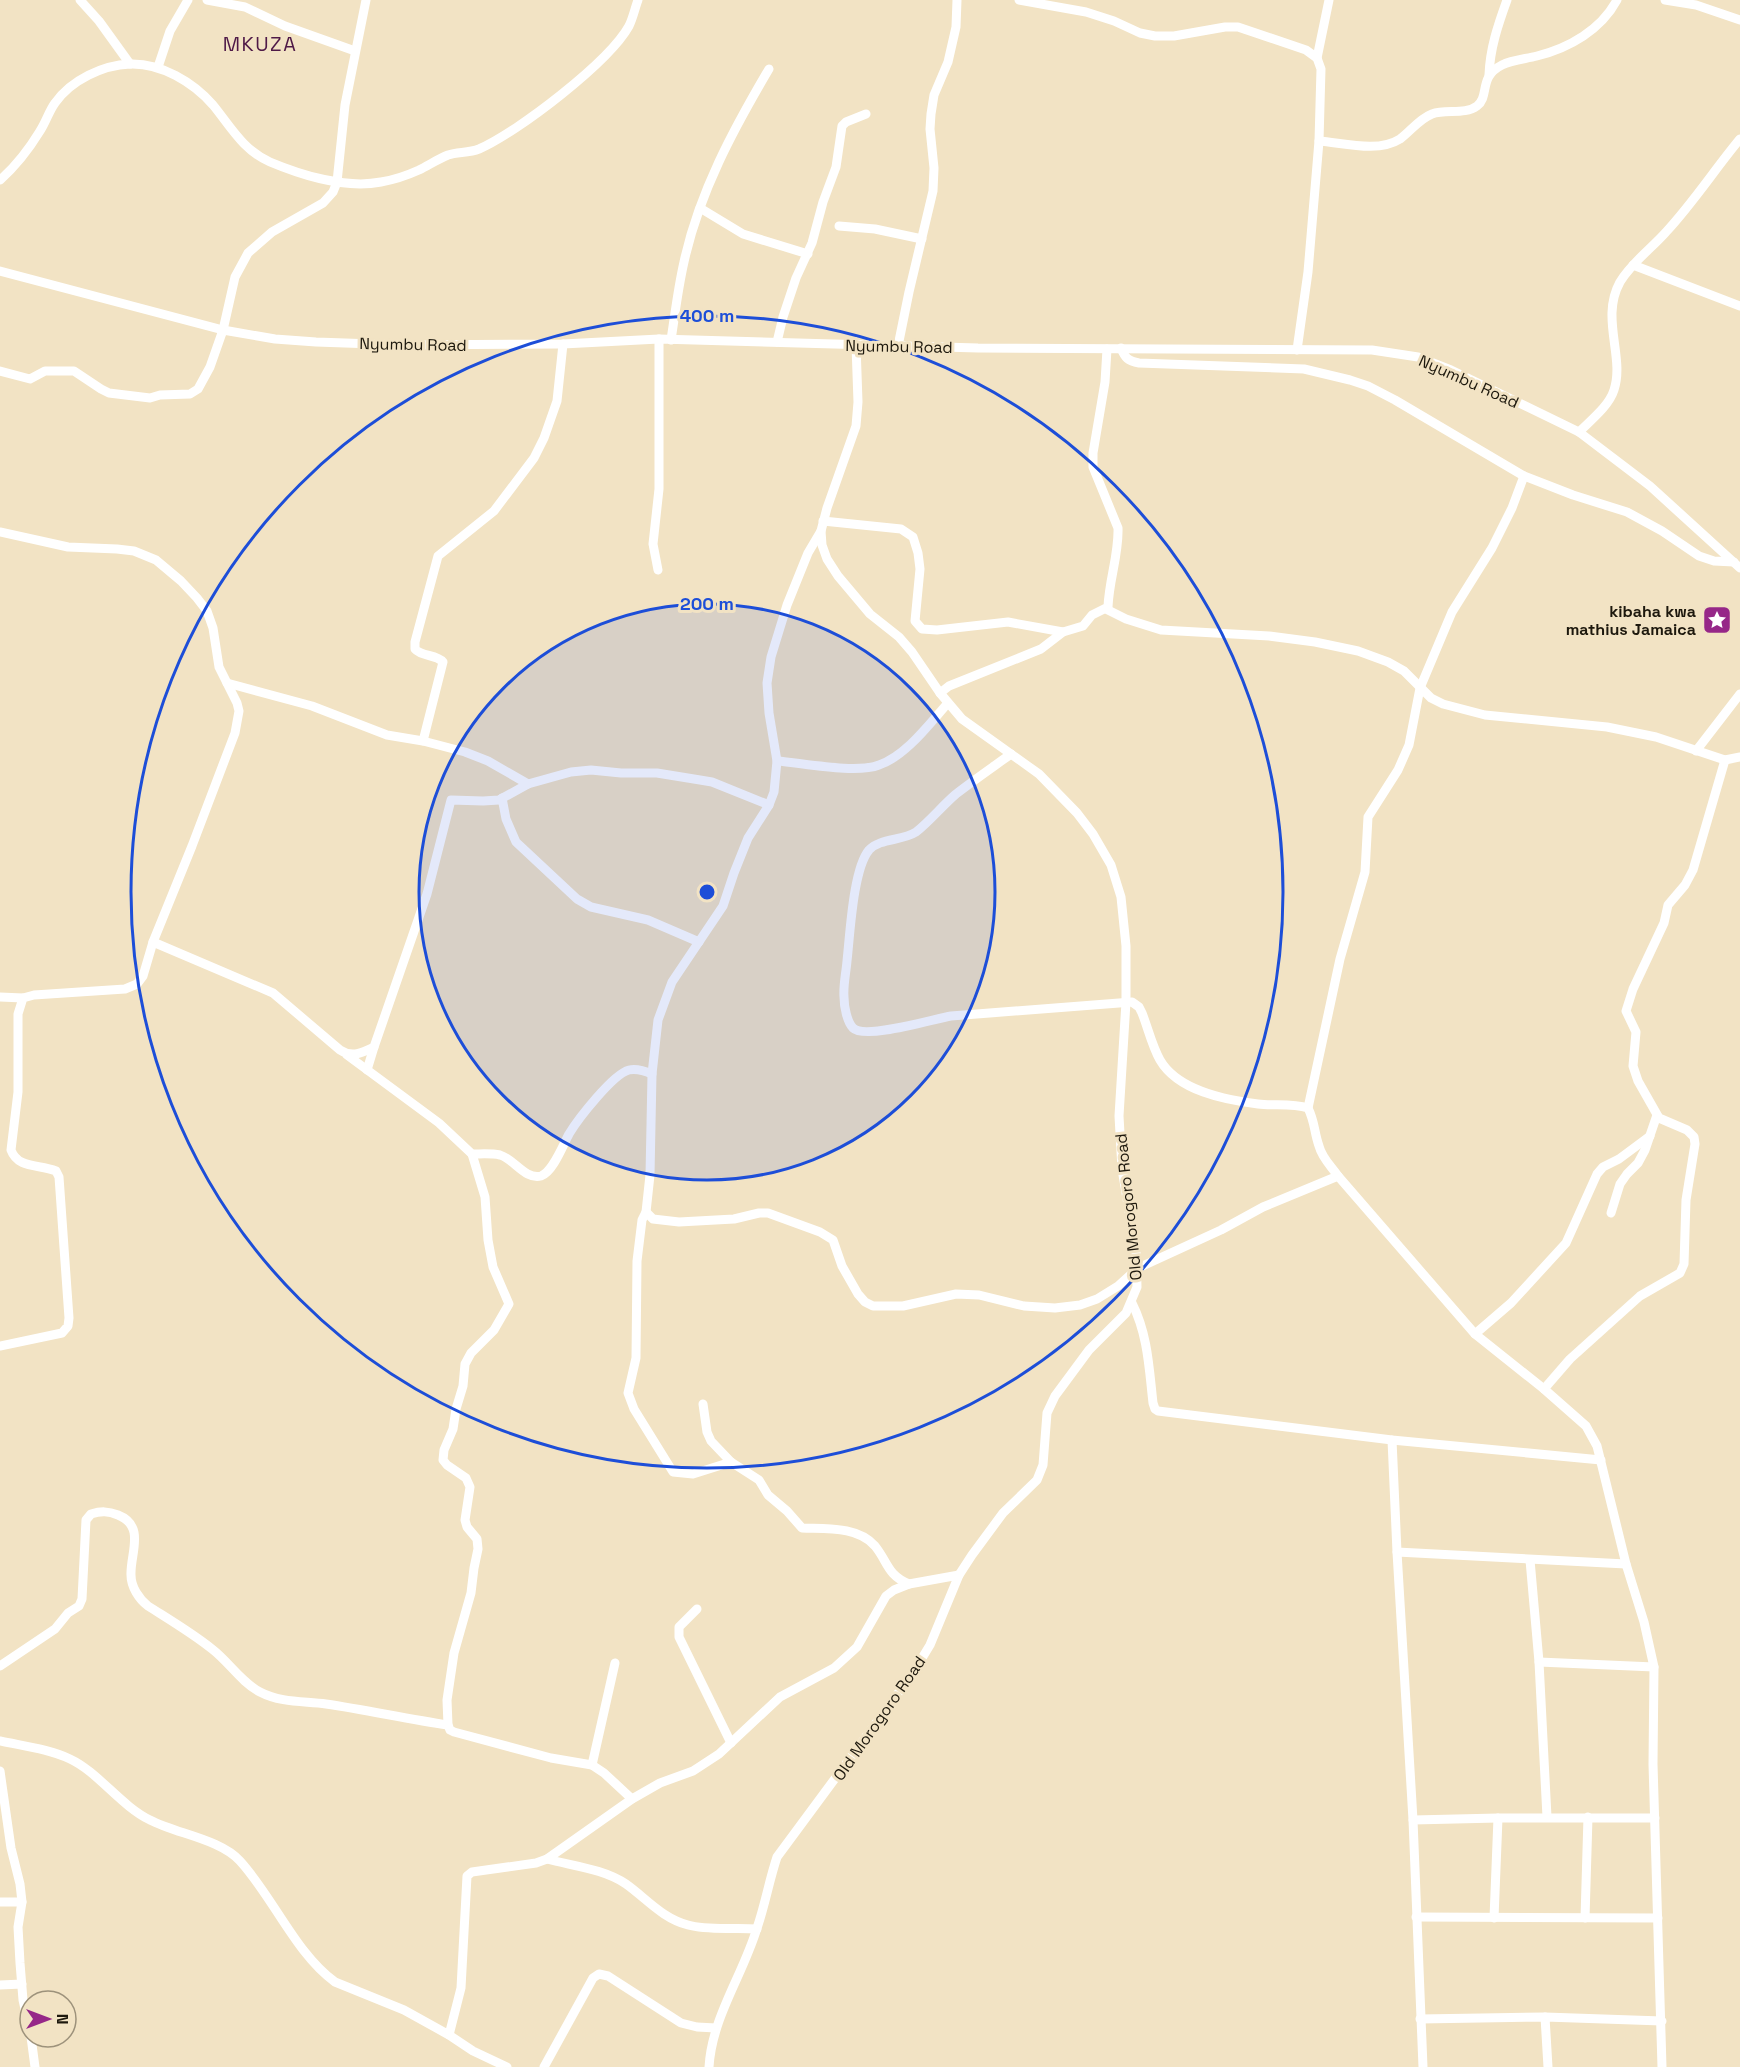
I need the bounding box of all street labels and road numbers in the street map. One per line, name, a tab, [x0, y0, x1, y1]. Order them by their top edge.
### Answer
street label: Nyumbu Road	[359, 333, 467, 356]
street label: Nyumbu Road	[845, 335, 953, 358]
street label: Nyumbu Road	[1415, 350, 1522, 413]
street label: Old Morogoro Road	[1110, 1132, 1147, 1281]
street label: Old Morogoro Road	[828, 1652, 930, 1785]

